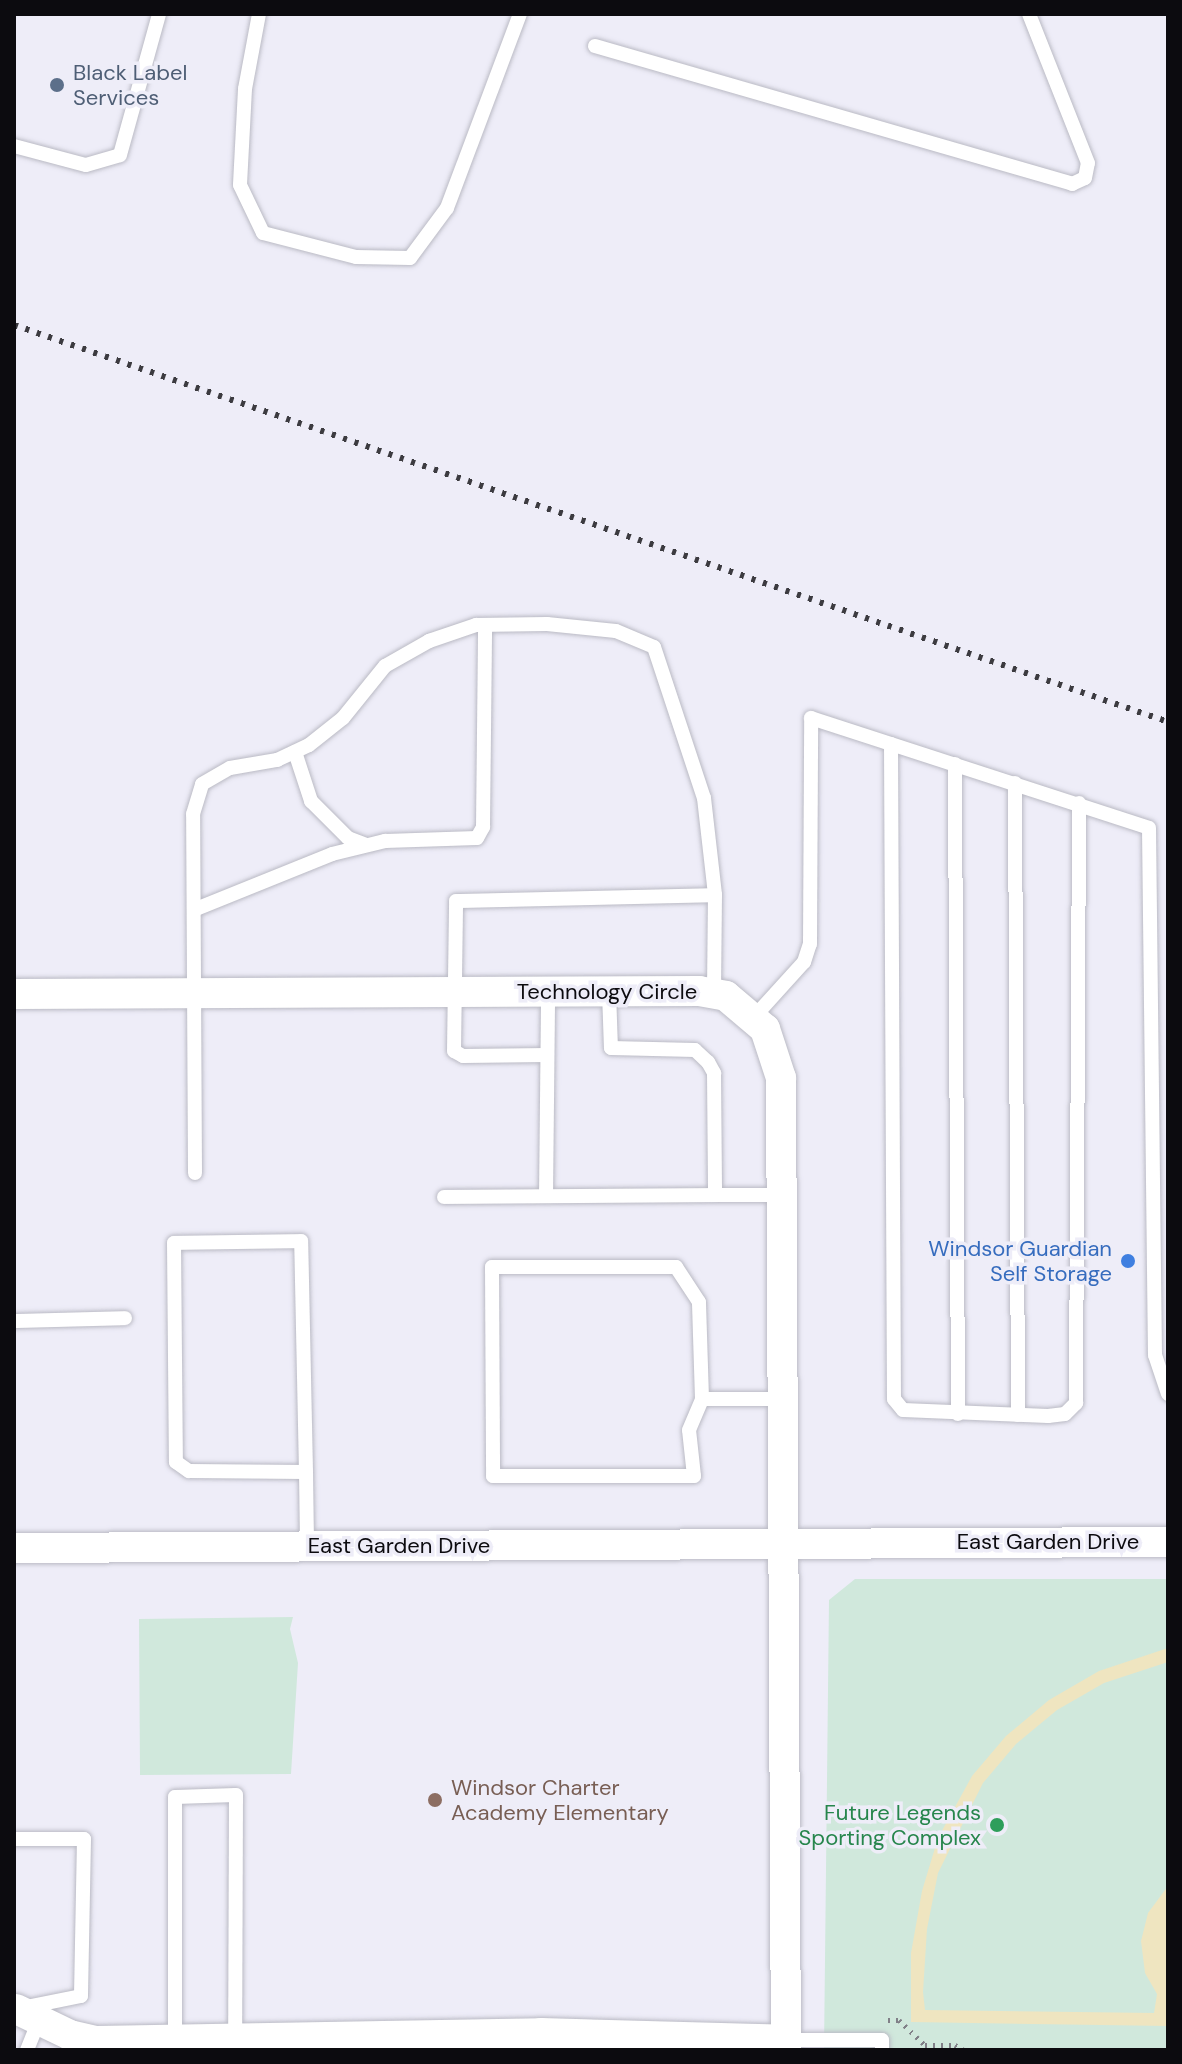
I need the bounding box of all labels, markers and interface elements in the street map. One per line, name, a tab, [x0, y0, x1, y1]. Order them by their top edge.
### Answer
place label: Black Label Services	[73, 59, 187, 110]
marker: Black Label Services	[48, 76, 66, 94]
street label: Technology Circle	[517, 979, 697, 1005]
place label: Windsor Guardian Self Storage	[928, 1235, 1112, 1286]
marker: Windsor Guardian Self Storage	[1119, 1252, 1137, 1270]
street label: East Garden Drive	[957, 1529, 1139, 1555]
street label: East Garden Drive	[308, 1533, 490, 1559]
place label: Windsor Charter Academy Elementary	[451, 1774, 669, 1826]
marker: Windsor Charter Academy Elementary	[426, 1791, 444, 1809]
place label: Future Legends Sporting Complex	[799, 1799, 981, 1850]
marker: Future Legends Sporting Complex	[988, 1816, 1006, 1834]

